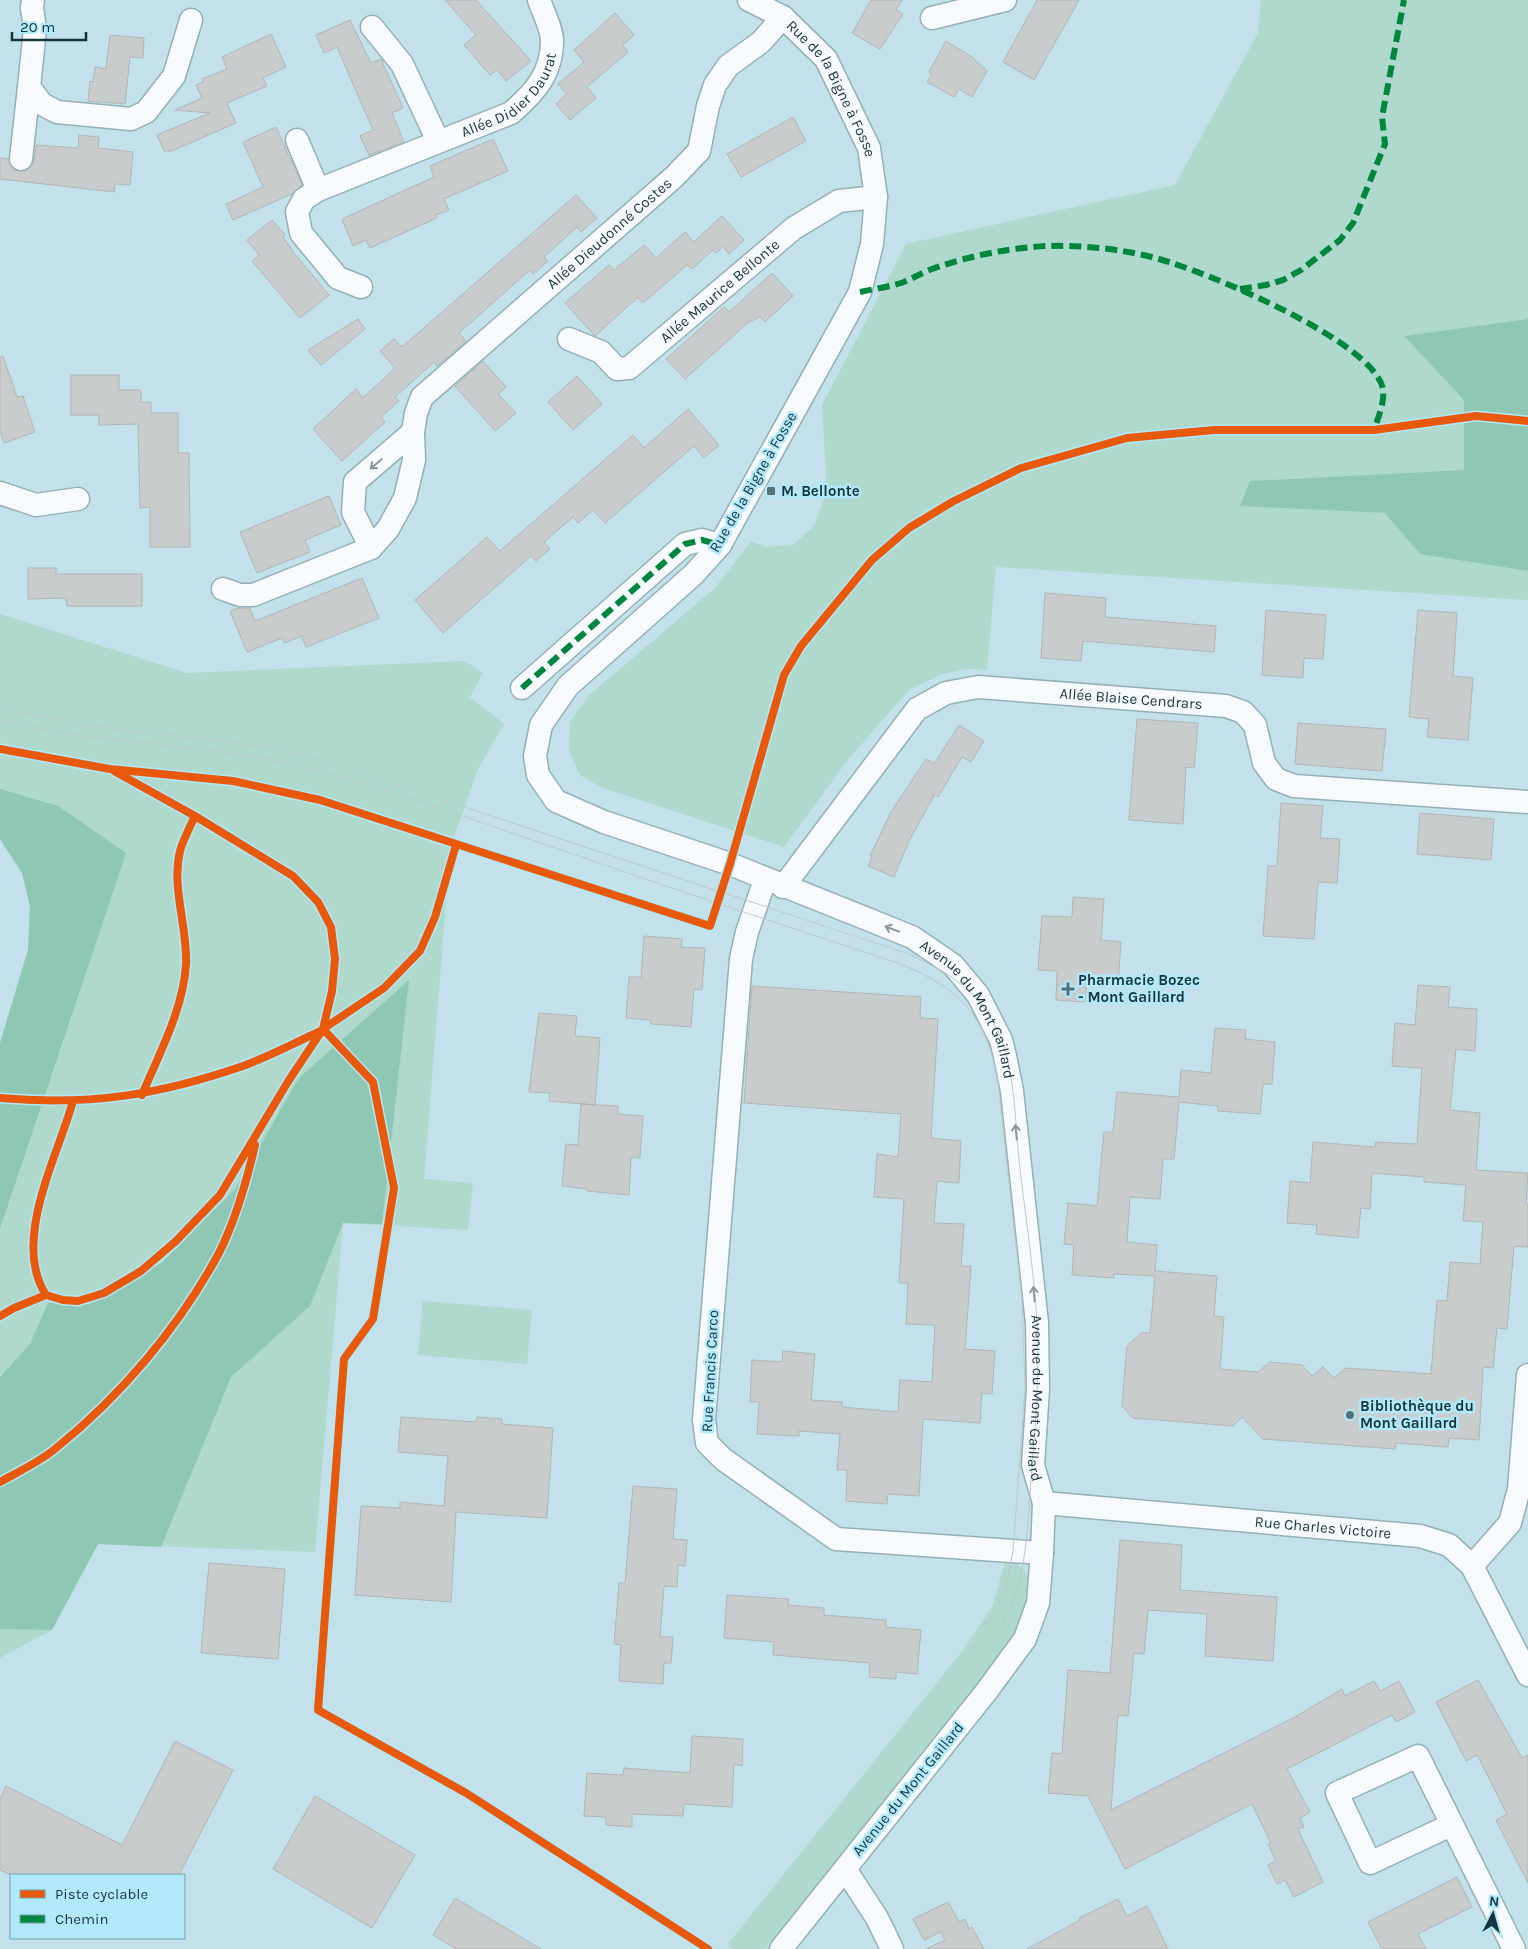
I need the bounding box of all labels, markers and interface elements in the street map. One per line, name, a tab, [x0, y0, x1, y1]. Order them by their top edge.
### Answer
scale bar	[12, 10, 86, 42]
street label: Rue de la Bigne à Fosse	[783, 16, 879, 158]
text: 20 m	[20, 18, 55, 36]
street label: Allée Didier Daurat	[458, 51, 560, 141]
street label: Allée Dieudonné Costes	[543, 174, 676, 293]
street label: Allée Maurice Bellonte	[656, 235, 783, 347]
street label: Rue de la Bigne à Fosse	[705, 409, 801, 555]
one-way arrow	[370, 458, 383, 469]
place label: M. Bellonte	[781, 482, 860, 500]
marker: M. Bellonte	[765, 485, 777, 497]
street label: Allée Blaise Cendrars	[1059, 684, 1203, 713]
one-way arrow	[885, 924, 900, 933]
street label: Avenue du Mont Gaillard	[916, 936, 1018, 1080]
place label: Pharmacie Bozec - Mont Gaillard	[1078, 971, 1200, 1006]
marker: Pharmacie Bozec - Mont Gaillard	[1062, 983, 1074, 995]
one-way arrow	[1011, 1124, 1021, 1140]
one-way arrow	[1030, 1286, 1039, 1302]
street label: Rue Francis Carco	[698, 1309, 722, 1433]
street label: Avenue du Mont Gaillard	[1024, 1314, 1047, 1484]
place label: Bibliothèque du Mont Gaillard	[1360, 1397, 1474, 1432]
marker: Bibliothèque du Mont Gaillard	[1344, 1409, 1356, 1421]
street label: Rue Charles Victoire	[1254, 1513, 1392, 1542]
street label: Avenue du Mont Gaillard	[848, 1718, 968, 1860]
legend	[10, 1874, 185, 1939]
text: Piste cyclable	[55, 1885, 148, 1903]
north arrow	[1468, 1889, 1518, 1939]
text: N	[1488, 1893, 1500, 1911]
text: Chemin	[55, 1910, 109, 1928]

